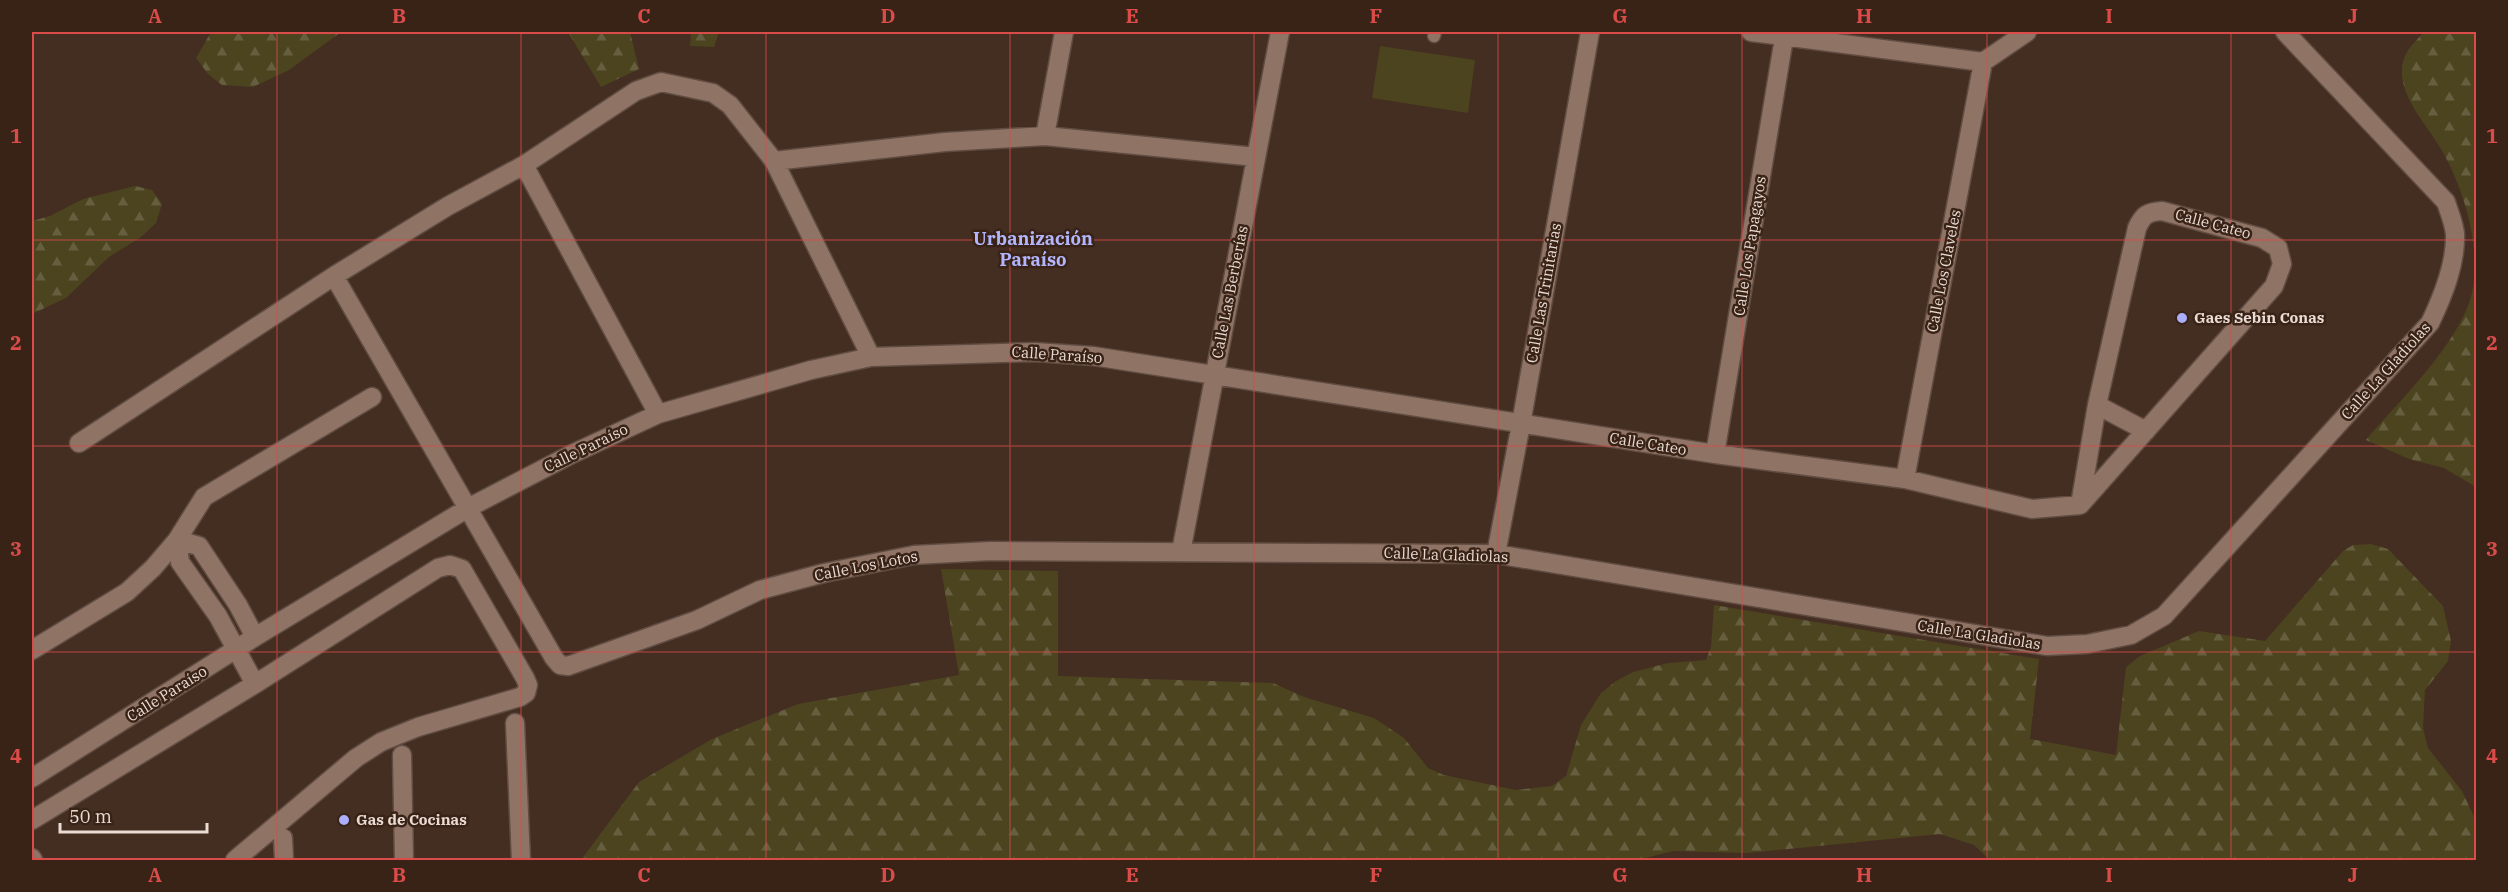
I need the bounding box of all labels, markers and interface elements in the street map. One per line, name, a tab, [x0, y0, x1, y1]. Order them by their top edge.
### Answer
text: A	[148, 2, 162, 29]
text: B	[392, 2, 406, 29]
text: C	[637, 2, 651, 29]
text: D	[880, 2, 896, 29]
text: E	[1125, 2, 1139, 29]
text: F	[1370, 2, 1382, 29]
text: G	[1612, 2, 1628, 29]
text: H	[1856, 2, 1872, 29]
text: I	[2105, 2, 2113, 29]
text: J	[2348, 2, 2358, 29]
text: 1	[10, 122, 22, 149]
text: 1	[2486, 122, 2498, 149]
street label: Calle Los Papagayos	[1729, 175, 1770, 317]
street label: Calle Cateo	[2173, 204, 2253, 243]
street label: Calle Los Claveles	[1922, 208, 1965, 334]
street label: Calle Las Trinitarias	[1522, 221, 1565, 364]
street label: Calle Las Berberías	[1207, 224, 1252, 360]
district label: Urbanización Paraíso	[973, 227, 1093, 271]
place label: Gaes Sebin Conas	[2194, 308, 2324, 327]
marker: Gaes Sebin Conas	[2175, 311, 2189, 325]
street label: Calle La Gladiolas	[2337, 318, 2434, 423]
text: 2	[10, 329, 22, 356]
text: 2	[2486, 329, 2498, 356]
street label: Calle Paraíso	[1011, 342, 1103, 367]
street label: Calle Paraíso	[541, 419, 631, 476]
street label: Calle Cateo	[1608, 428, 1688, 459]
text: 3	[10, 535, 22, 562]
text: 3	[2486, 535, 2498, 562]
street label: Calle La Gladiolas	[1383, 543, 1509, 566]
street label: Calle Los Lotos	[813, 546, 919, 585]
street label: Calle La Gladiolas	[1916, 615, 2042, 654]
street label: Calle Paraíso	[123, 661, 210, 726]
text: 4	[10, 742, 22, 769]
text: 4	[2486, 742, 2498, 769]
scale bar	[60, 796, 207, 834]
text: 50 m	[69, 805, 112, 828]
place label: Gas de Cocinas	[356, 810, 467, 829]
marker: Gas de Cocinas	[337, 813, 351, 827]
text: A	[148, 861, 162, 888]
text: B	[392, 861, 406, 888]
text: C	[637, 861, 651, 888]
text: D	[880, 861, 896, 888]
text: E	[1125, 861, 1139, 888]
text: F	[1370, 861, 1382, 888]
text: G	[1612, 861, 1628, 888]
text: H	[1856, 861, 1872, 888]
text: I	[2105, 861, 2113, 888]
text: J	[2348, 861, 2358, 888]

